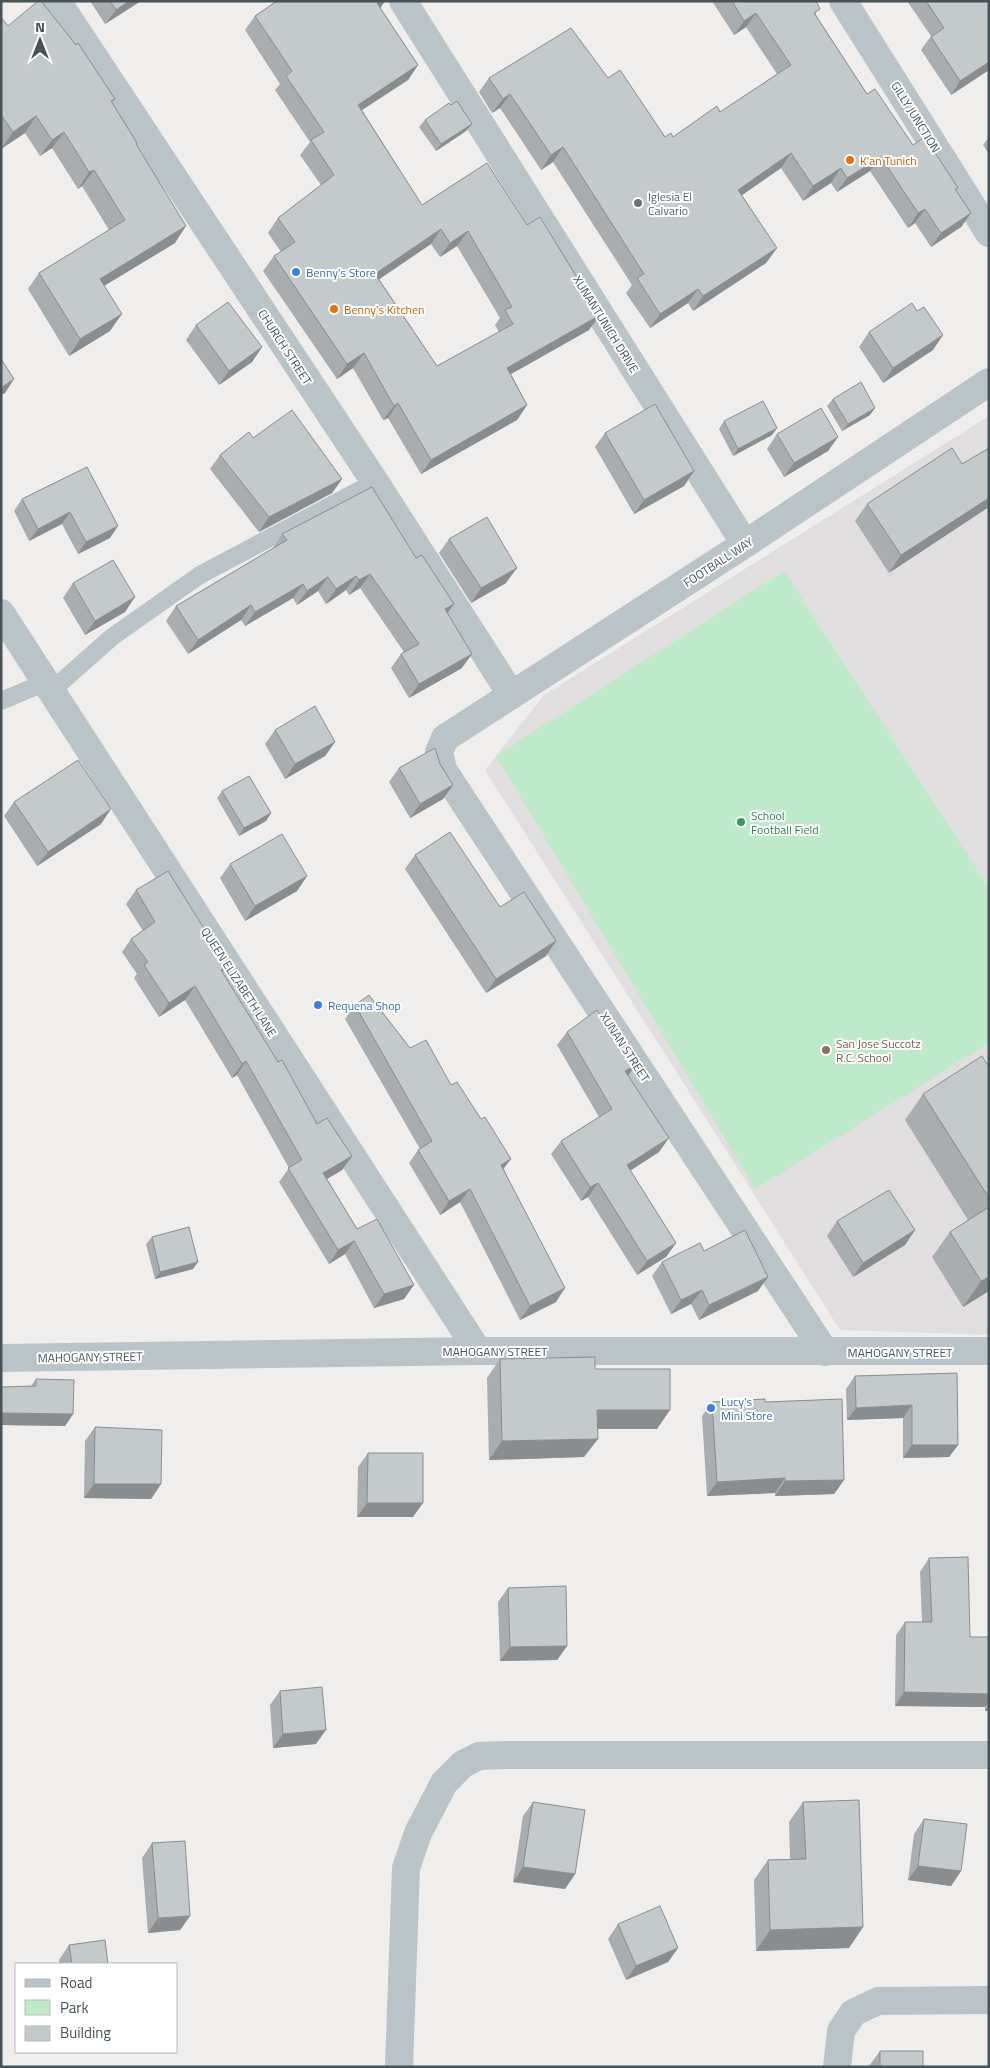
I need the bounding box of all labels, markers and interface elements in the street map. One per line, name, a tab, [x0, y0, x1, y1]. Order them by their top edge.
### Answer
north arrow	[15, 15, 65, 65]
text: N	[35, 16, 45, 37]
street label: GILLY JUNCTION	[886, 78, 946, 156]
place label: K'an Tunich	[860, 151, 917, 170]
marker: K'an Tunich	[844, 154, 856, 166]
place label: Iglesia El Calvario	[648, 187, 692, 220]
marker: Iglesia El Calvario	[632, 197, 644, 209]
place label: Benny's Store	[306, 263, 376, 282]
marker: Benny's Store	[290, 266, 302, 278]
street label: XUNANTUNICH DRIVE	[568, 272, 644, 377]
place label: Benny's Kitchen	[344, 300, 425, 319]
marker: Benny's Kitchen	[328, 303, 340, 315]
street label: CHURCH STREET	[253, 305, 317, 389]
street label: FOOTBALL WAY	[679, 532, 757, 592]
place label: School Football Field	[751, 806, 819, 839]
marker: School Football Field	[735, 816, 747, 828]
street label: QUEEN ELIZABETH LANE	[196, 923, 282, 1041]
place label: Requena Shop	[328, 996, 401, 1015]
marker: Requena Shop	[312, 999, 324, 1011]
street label: XUNAN STREET	[595, 1008, 655, 1086]
place label: San Jose Succotz R.C. School	[836, 1034, 921, 1067]
marker: San Jose Succotz R.C. School	[820, 1044, 832, 1056]
street label: MAHOGANY STREET	[443, 1342, 548, 1361]
street label: MAHOGANY STREET	[848, 1343, 953, 1362]
street label: MAHOGANY STREET	[37, 1347, 143, 1367]
place label: Lucy's Mini Store	[721, 1392, 772, 1425]
marker: Lucy's Mini Store	[705, 1402, 717, 1414]
legend	[15, 1963, 178, 2053]
text: Road	[60, 1971, 92, 1994]
text: Park	[60, 1996, 89, 2019]
text: Building	[60, 2021, 111, 2044]

